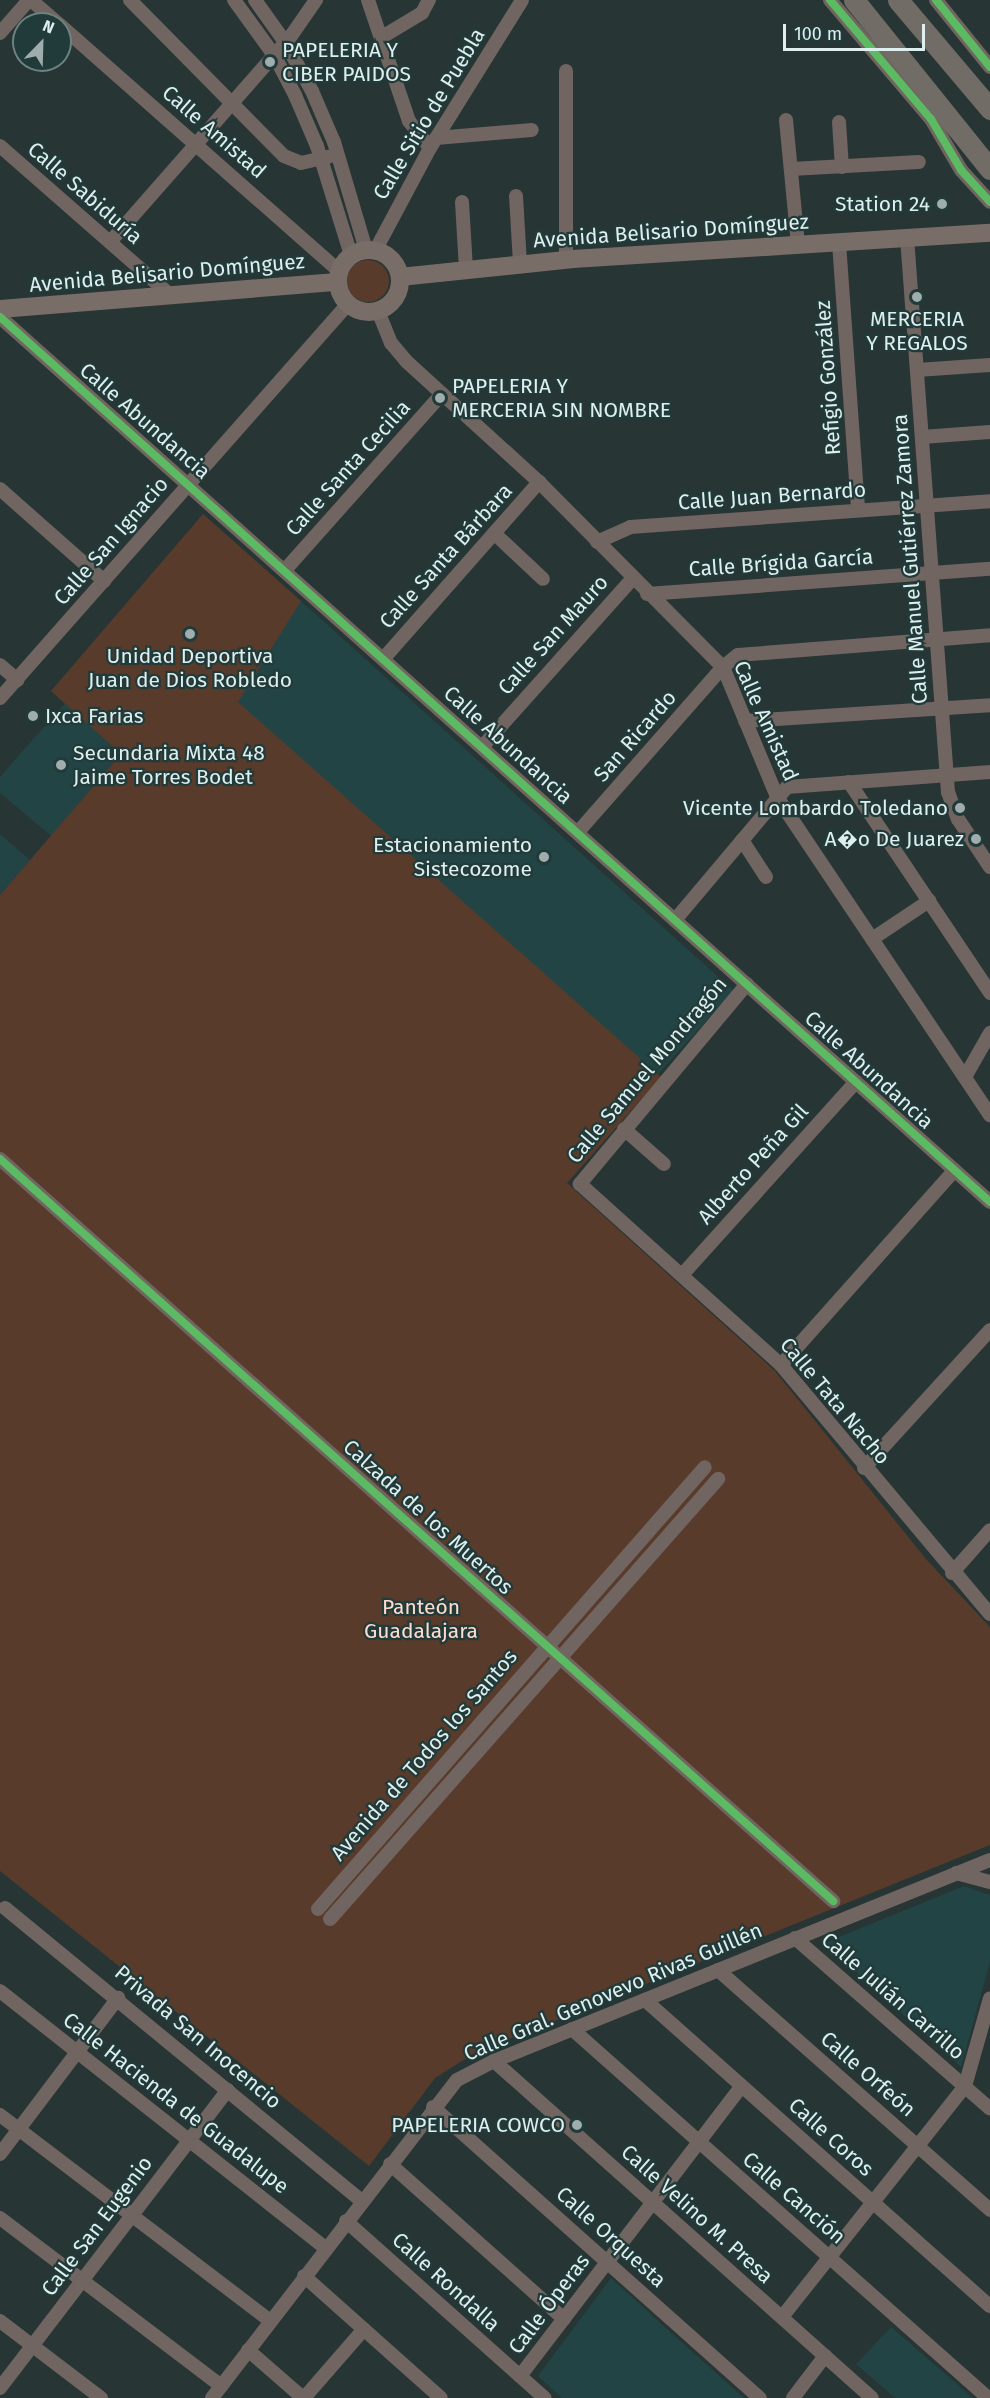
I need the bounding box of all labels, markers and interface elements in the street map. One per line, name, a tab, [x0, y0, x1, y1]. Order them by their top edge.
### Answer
north arrow	[12, 12, 72, 72]
scale bar	[786, 12, 928, 50]
text: N	[40, 16, 57, 38]
text: 100 m	[794, 23, 842, 45]
street label: Calle Sitio de Puebla	[368, 24, 490, 204]
place label: PAPELERIA Y CIBER PAIDOS	[282, 37, 411, 87]
marker: PAPELERIA Y CIBER PAIDOS	[263, 55, 277, 69]
street label: Calle Amistad	[157, 80, 271, 184]
street label: Calle Sabiduría	[23, 136, 147, 250]
place label: Station 24	[835, 191, 930, 217]
marker: Station 24	[935, 197, 949, 211]
street label: Avenida Belisario Domínguez	[532, 209, 810, 253]
street label: Avenida Belisario Domínguez	[28, 248, 306, 298]
marker: MERCERIA Y REGALOS	[910, 290, 924, 304]
street label: Refigio González	[810, 300, 846, 456]
place label: MERCERIA Y REGALOS	[866, 306, 968, 356]
street label: Calle Abundancia	[75, 357, 215, 485]
place label: PAPELERIA Y MERCERIA SIN NOMBRE	[452, 373, 671, 423]
marker: PAPELERIA Y MERCERIA SIN NOMBRE	[433, 391, 447, 405]
street label: Calle Santa Cecilia	[280, 395, 416, 541]
street label: Calle Manuel Gutiérrez Zamora	[887, 413, 933, 705]
street label: Calle San Ignacio	[48, 472, 174, 610]
street label: Calle Juan Bernardo	[677, 477, 867, 515]
street label: Calle Santa Bárbara	[374, 478, 518, 634]
street label: Calle Brígida García	[688, 544, 874, 582]
street label: Calle San Mauro	[493, 570, 613, 700]
marker: Unidad Deportiva Juan de Dios Robledo	[183, 627, 197, 641]
place label: Unidad Deportiva Juan de Dios Robledo	[88, 643, 292, 693]
street label: Calle Amistad	[728, 657, 804, 785]
street label: Calle Abundancia	[438, 681, 578, 809]
street label: San Ricardo	[588, 685, 682, 787]
place label: Ixca Farias	[45, 703, 144, 729]
marker: Ixca Farias	[26, 709, 40, 723]
place label: Secundaria Mixta 48 Jaime Torres Bodet	[73, 740, 265, 790]
marker: Secundaria Mixta 48 Jaime Torres Bodet	[54, 758, 68, 772]
place label: Vicente Lombardo Toledano	[683, 795, 948, 821]
marker: Vicente Lombardo Toledano	[953, 801, 967, 815]
place label: A�o De Juarez	[825, 826, 964, 852]
place label: Estacionamiento Sistecozome	[373, 832, 532, 882]
marker: A�o De Juarez	[969, 832, 983, 846]
marker: Estacionamiento Sistecozome	[537, 850, 551, 864]
street label: Calle Samuel Mondragón	[562, 972, 732, 1168]
street label: Calle Abundancia	[799, 1006, 939, 1134]
street label: Alberto Peña Gil	[692, 1099, 814, 1229]
street label: Calle Tata Nacho	[775, 1332, 895, 1470]
street label: Calzada de los Muertos	[338, 1434, 518, 1600]
park label: Panteón Guadalajara	[364, 1594, 478, 1644]
street label: Avenida de Todos los Santos	[325, 1644, 523, 1866]
street label: Calle Gral. Genovevo Rivas Guillén	[460, 1917, 766, 2067]
street label: Calle Julián Carrillo	[816, 1927, 970, 2065]
street label: Privada San Inocencio	[110, 1960, 286, 2114]
street label: Calle Hacienda de Guadalupe	[58, 2007, 294, 2199]
street label: Calle Orfeón	[815, 2026, 921, 2122]
street label: Calle Coros	[784, 2092, 878, 2182]
place label: PAPELERIA COWCO	[391, 2112, 565, 2138]
marker: PAPELERIA COWCO	[570, 2118, 584, 2132]
street label: Calle Velino M. Presa	[616, 2139, 778, 2289]
street label: Calle Canción	[738, 2147, 850, 2249]
street label: Calle San Eugenio	[36, 2151, 158, 2301]
street label: Calle Orquesta	[551, 2181, 671, 2293]
street label: Calle Rondalla	[387, 2227, 505, 2337]
street label: Calle Óperas	[503, 2249, 595, 2359]

